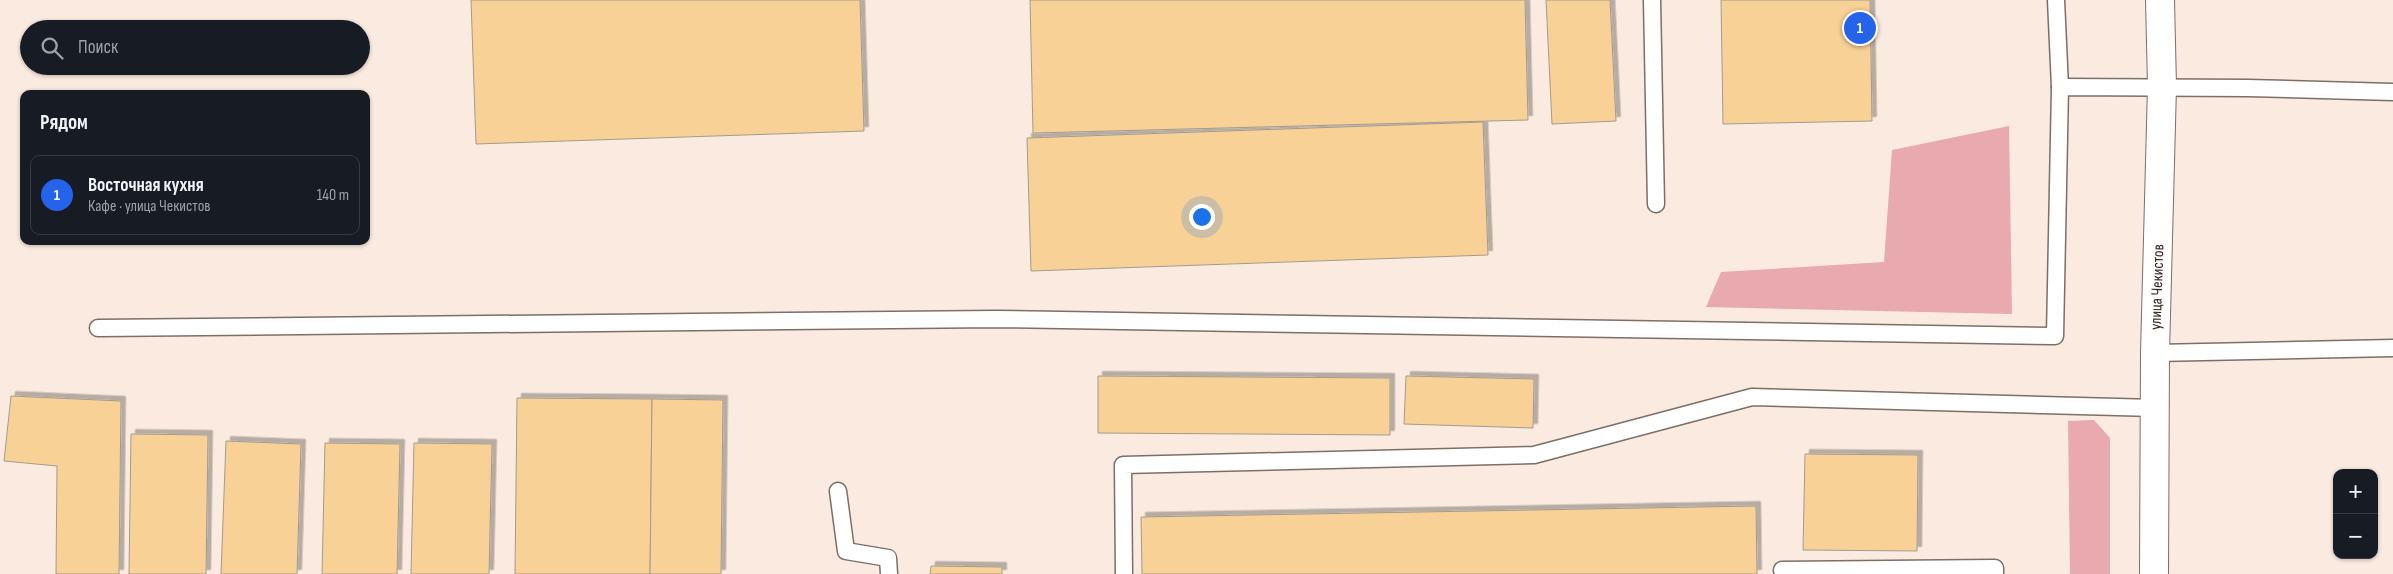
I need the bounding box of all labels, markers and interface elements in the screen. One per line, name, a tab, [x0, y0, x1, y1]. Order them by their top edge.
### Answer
pin: 1	[1844, 9, 1876, 47]
search box	[20, 20, 370, 75]
icon: search	[38, 34, 66, 62]
text: Поиск	[78, 36, 118, 59]
text: Рядом	[40, 110, 88, 135]
text: Восточная кухня	[88, 174, 204, 197]
text: 1	[54, 186, 60, 205]
text: 140 m	[317, 186, 349, 205]
text: Кафе · улица Чекистов	[88, 197, 210, 216]
your location	[1189, 204, 1215, 230]
street label: улица Чекистов	[2147, 244, 2168, 330]
map controls	[2333, 469, 2378, 559]
button: +	[2333, 469, 2378, 514]
button: −	[2333, 514, 2378, 559]

